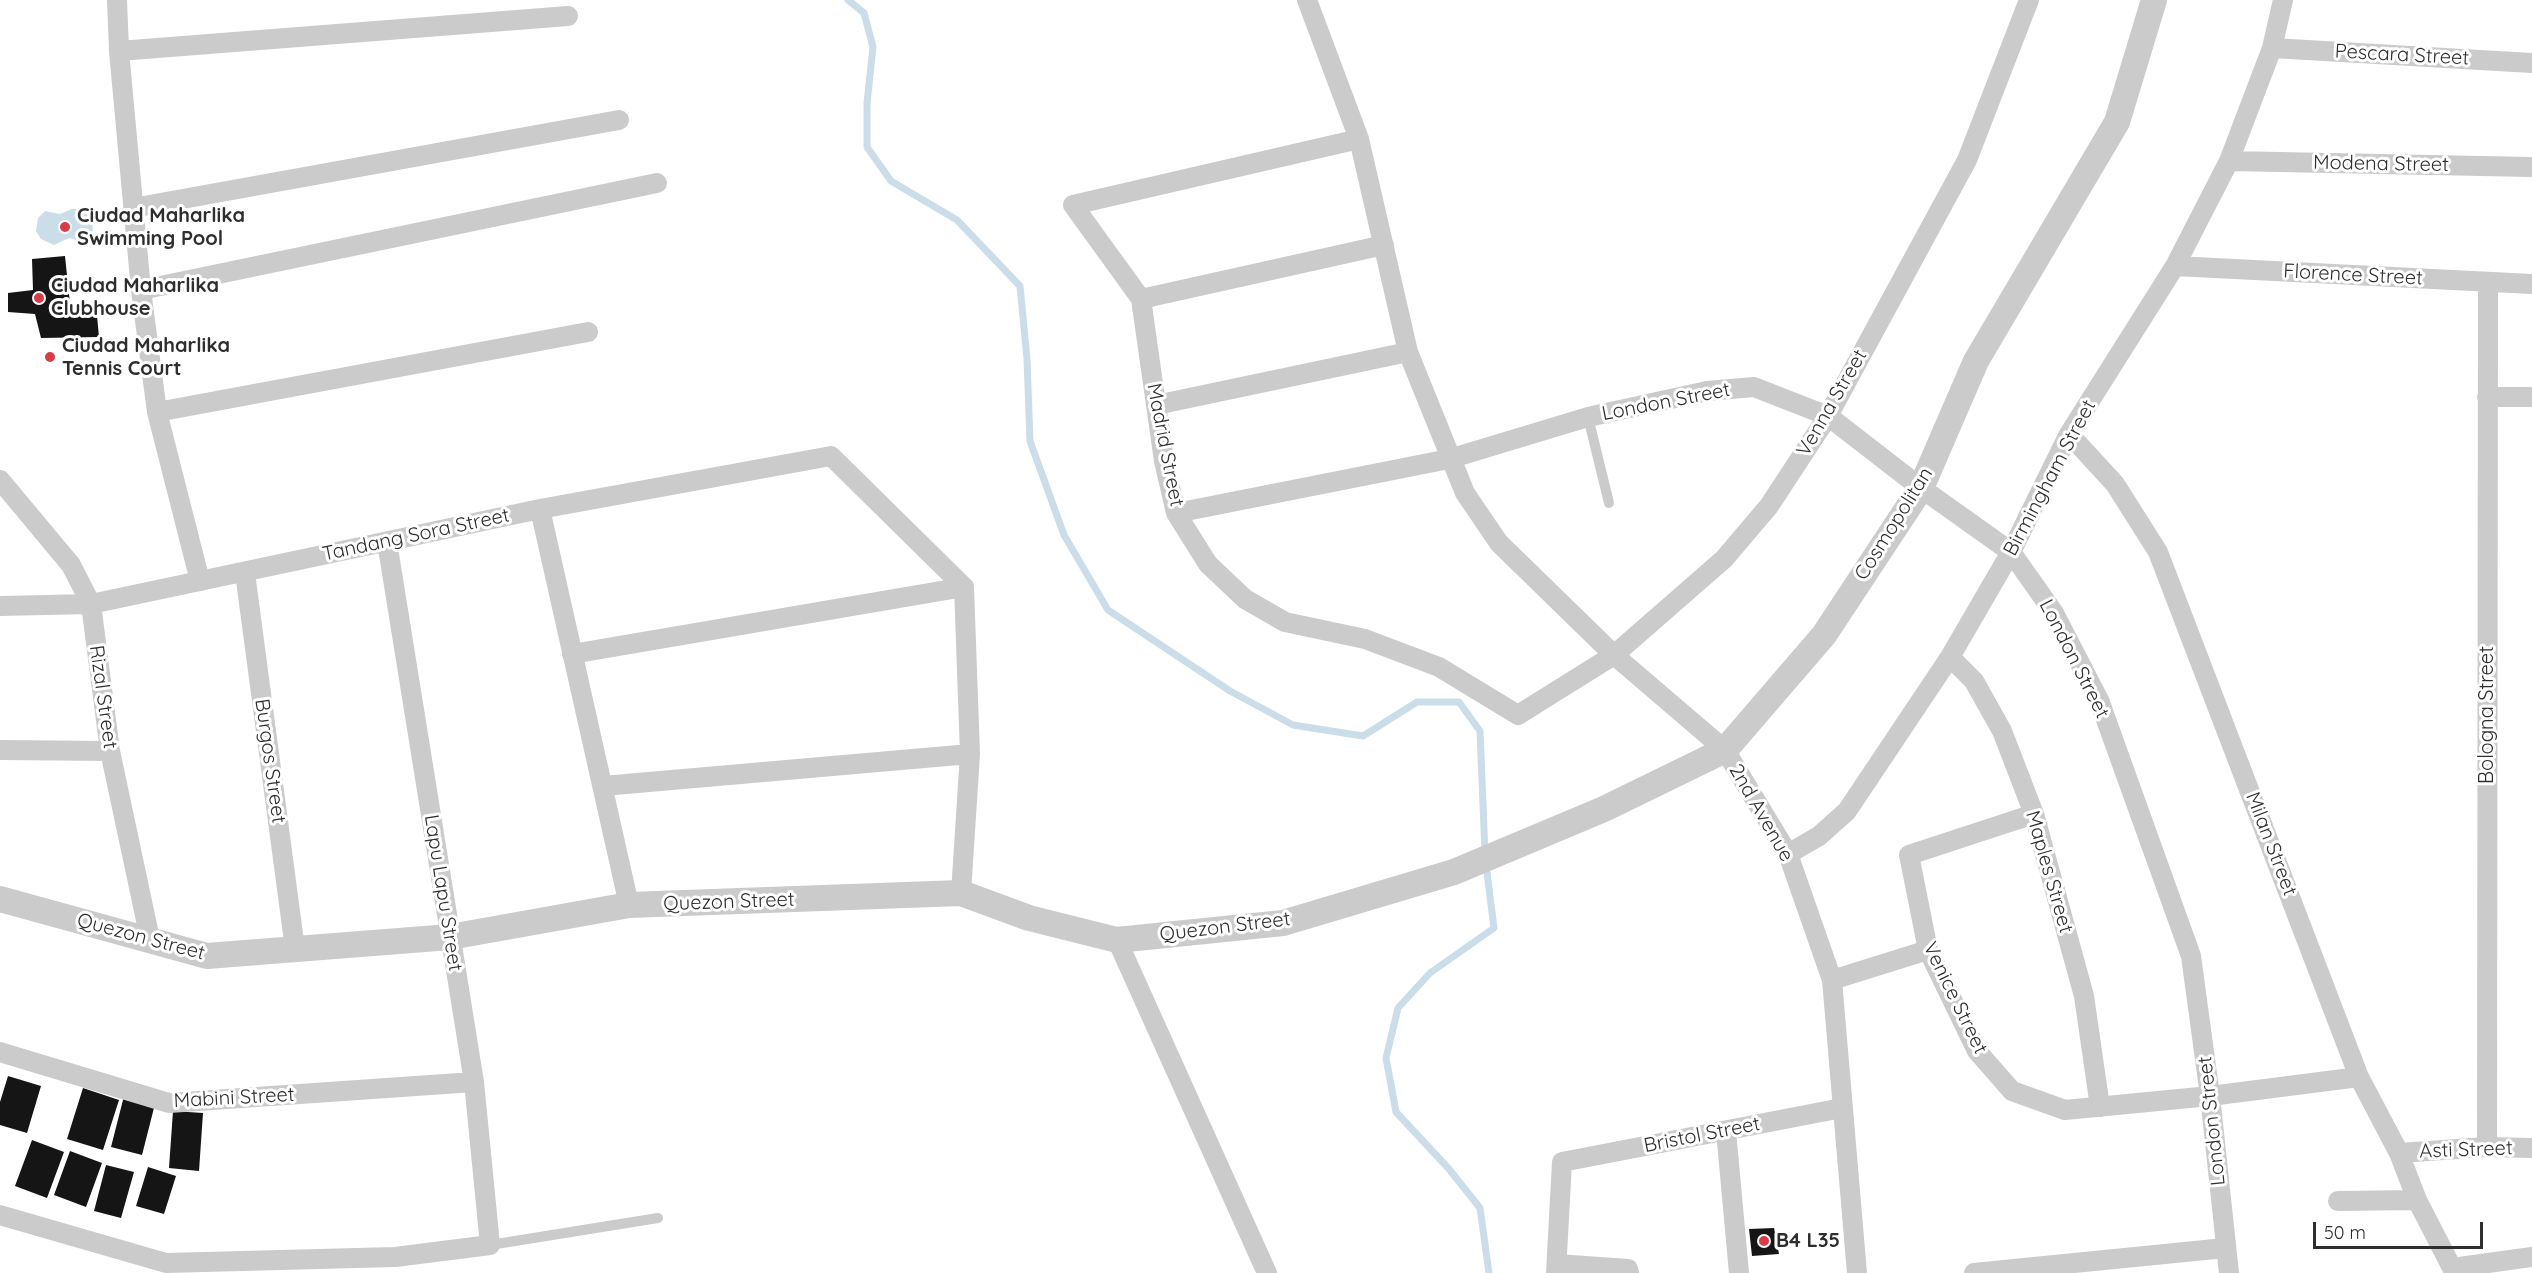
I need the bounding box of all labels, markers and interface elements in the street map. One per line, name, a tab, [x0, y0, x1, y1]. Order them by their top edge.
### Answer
street label: Pescara Street	[2334, 39, 2470, 71]
street label: Modena Street	[2313, 151, 2449, 177]
place label: Ciudad Maharlika Swimming Pool	[77, 204, 245, 251]
marker: Ciudad Maharlika Swimming Pool	[58, 220, 72, 234]
street label: Florence Street	[2283, 259, 2423, 291]
place label: Ciudad Maharlika Clubhouse	[51, 274, 219, 321]
marker: Ciudad Maharlika Clubhouse	[32, 291, 46, 305]
place label: Ciudad Maharlika Tennis Court	[62, 334, 230, 381]
street label: Venna Street	[1792, 345, 1872, 461]
marker: Ciudad Maharlika Tennis Court	[43, 350, 57, 364]
street label: London Street	[1600, 378, 1732, 426]
street label: Madrid Street	[1141, 381, 1189, 509]
street label: Birmingham Street	[1999, 396, 2101, 560]
street label: Cosmopolitan	[1850, 463, 1938, 585]
street label: Tandang Sora Street	[320, 503, 512, 567]
street label: London Street	[2034, 596, 2114, 722]
street label: Rizal Street	[84, 644, 122, 750]
street label: Bologna Street	[2475, 646, 2499, 784]
street label: Burgos Street	[249, 697, 291, 825]
street label: 2nd Avenue	[1723, 760, 1799, 866]
street label: Milan Street	[2240, 789, 2302, 899]
street label: Maples Street	[2020, 808, 2078, 936]
street label: Lapu Lapu Street	[419, 813, 467, 973]
street label: Quezon Street	[663, 888, 795, 916]
street label: Quezon Street	[1158, 907, 1292, 947]
street label: Quezon Street	[74, 908, 208, 966]
street label: Venice Street	[1918, 938, 1992, 1058]
street label: London Street	[2193, 1055, 2231, 1187]
street label: Mabini Street	[173, 1083, 295, 1113]
street label: Bristol Street	[1642, 1112, 1762, 1158]
street label: Asti Street	[2419, 1136, 2513, 1164]
scale bar	[2316, 1210, 2486, 1248]
text: 50 m	[2324, 1221, 2366, 1244]
place label: B4 L35	[1776, 1229, 1840, 1253]
marker: B4 L35	[1757, 1234, 1771, 1248]

